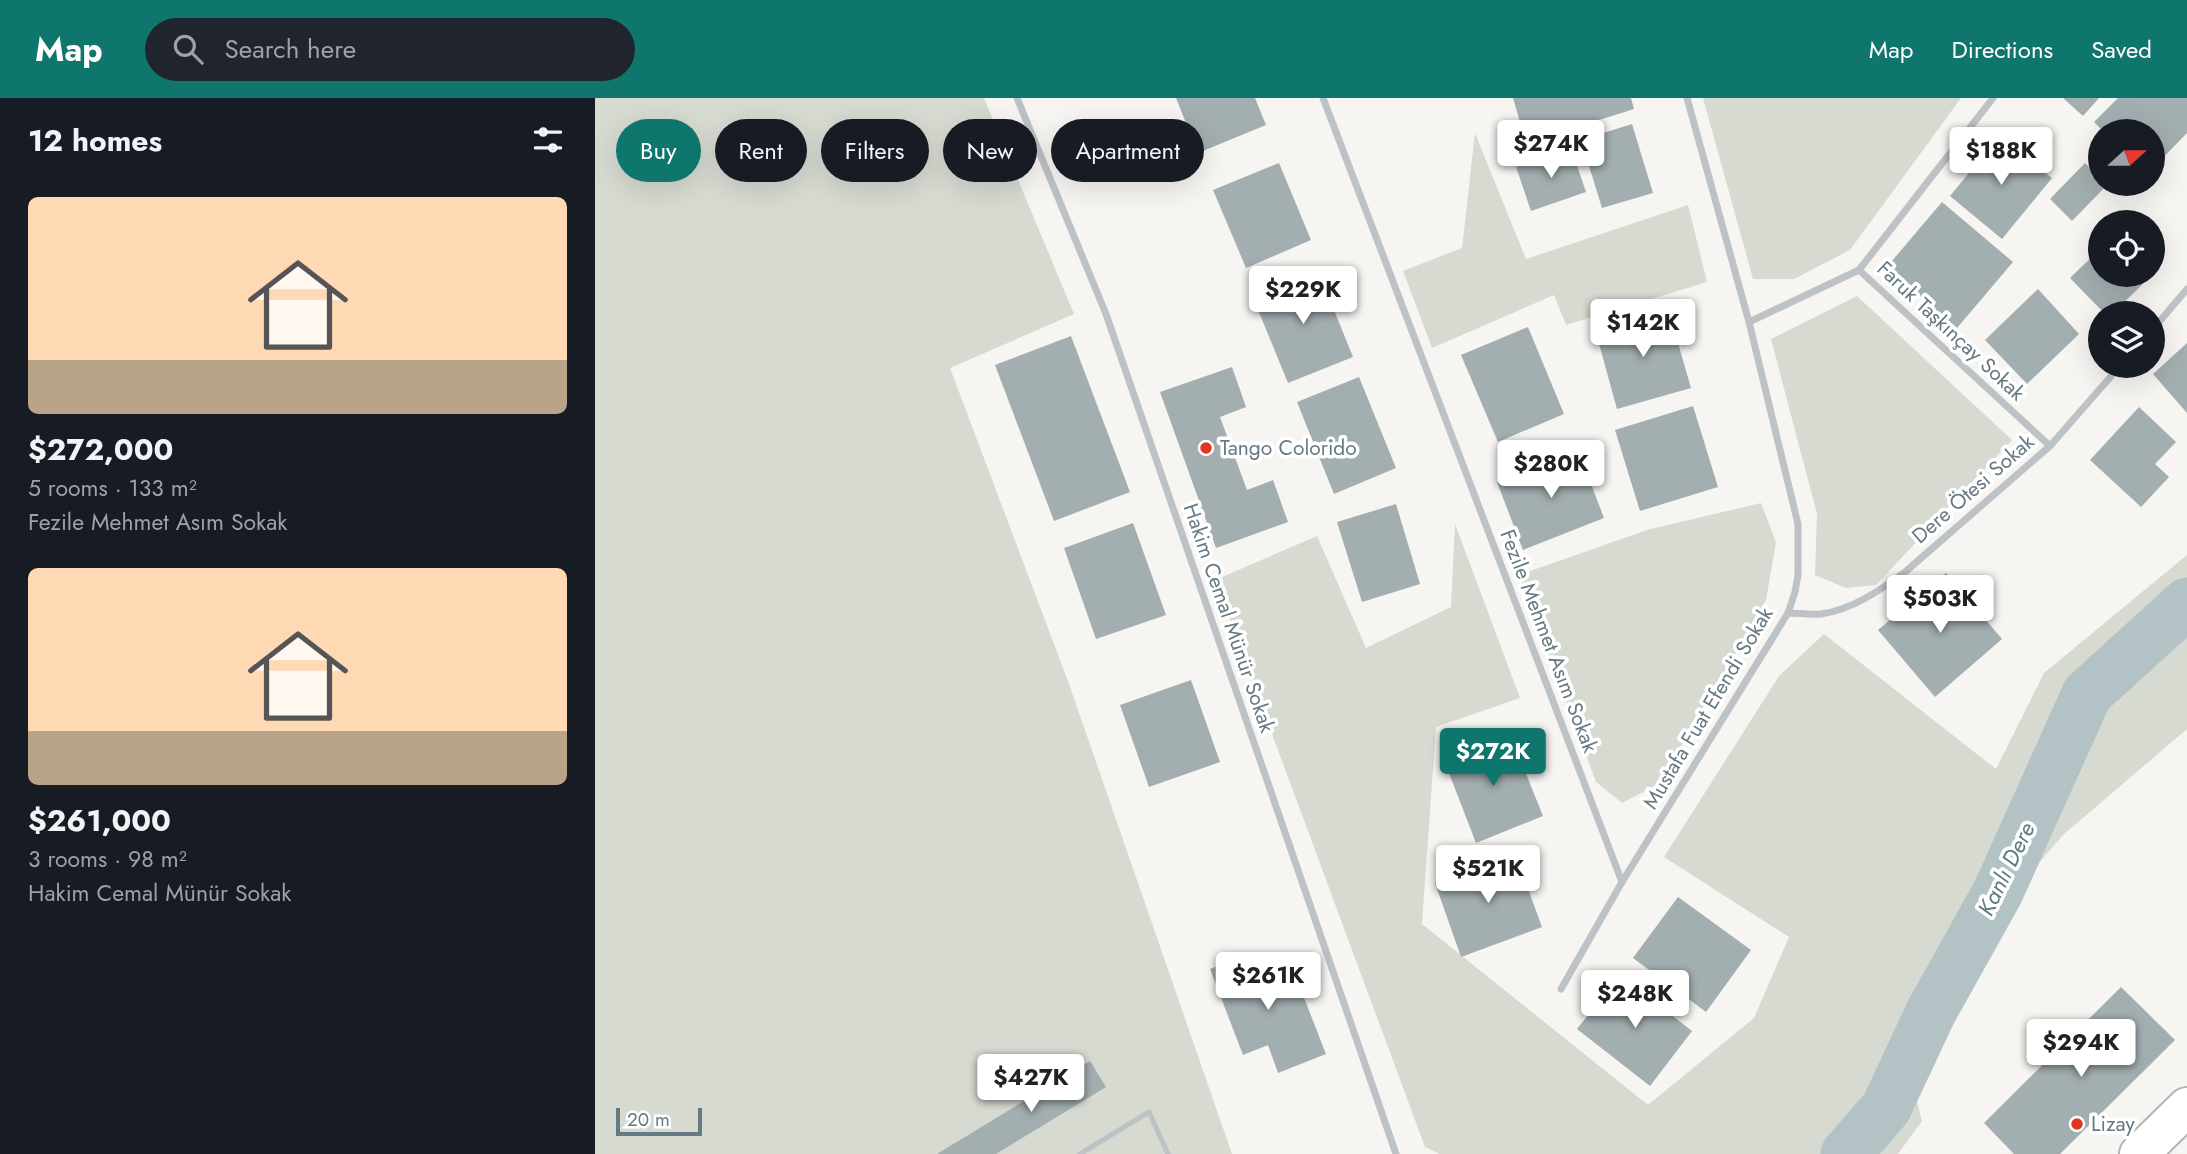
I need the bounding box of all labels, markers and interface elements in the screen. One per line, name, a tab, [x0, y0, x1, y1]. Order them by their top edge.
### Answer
search box	[145, 18, 635, 81]
text: Map	[35, 26, 103, 73]
icon: search	[169, 30, 207, 68]
text: Search here	[225, 30, 356, 68]
text: Map	[1869, 32, 1914, 67]
text: Directions	[1952, 32, 2053, 67]
text: Saved	[2091, 32, 2152, 67]
text: 12 homes	[28, 119, 162, 162]
chip: Buy	[616, 119, 701, 182]
chip: Rent	[715, 119, 807, 182]
chip: Filters	[821, 119, 929, 182]
chip: New	[943, 119, 1037, 182]
chip: Apartment	[1051, 119, 1204, 182]
north arrow	[2088, 119, 2165, 196]
map controls	[2088, 119, 2165, 378]
pin: $274K	[1502, 120, 1600, 180]
icon: filters	[529, 121, 567, 159]
text: $274K	[1513, 126, 1589, 160]
pin: $188K	[1952, 127, 2050, 187]
text: $188K	[1966, 133, 2036, 167]
button: locate	[2088, 210, 2165, 287]
icon: home	[235, 242, 361, 368]
street label: Faruk Taşkınçay Sokak	[1870, 254, 2032, 408]
pin: $229K	[1254, 266, 1352, 326]
text: $229K	[1265, 272, 1341, 306]
pin: $142K	[1594, 300, 1692, 359]
button: layers	[2088, 301, 2165, 378]
text: $142K	[1606, 305, 1680, 339]
street label: Dere Ötesi Sokak	[1905, 427, 2041, 551]
text: $272,000	[28, 428, 173, 471]
place label: Tango Colorido	[1220, 433, 1357, 463]
marker: Tango Colorido	[1198, 440, 1214, 456]
pin: $280K	[1502, 440, 1600, 500]
text: $280K	[1513, 446, 1589, 480]
text: 5 rooms · 133 m²	[28, 471, 197, 505]
street label: Hakim Cemal Münür Sokak	[1176, 499, 1283, 737]
text: Fezile Mehmet Asım Sokak	[28, 505, 287, 539]
street label: Fezile Mehmet Asım Sokak	[1493, 525, 1606, 758]
pin: $503K	[1891, 575, 1989, 635]
text: $503K	[1903, 581, 1977, 615]
street label: Mustafa Fuat Efendi Sokak	[1636, 601, 1781, 815]
icon: home	[235, 613, 361, 739]
pin: $272K	[1444, 728, 1542, 788]
text: $272K	[1456, 734, 1530, 768]
text: $261,000	[28, 799, 171, 842]
water label: Kanlı Dere	[1969, 816, 2043, 922]
text: 3 rooms · 98 m²	[28, 842, 187, 876]
pin: $521K	[1439, 846, 1537, 905]
text: $521K	[1452, 851, 1524, 885]
text: Hakim Cemal Münür Sokak	[28, 876, 291, 910]
pin: $261K	[1219, 953, 1317, 1012]
text: $261K	[1232, 958, 1304, 992]
pin: $248K	[1586, 970, 1684, 1030]
text: $248K	[1597, 976, 1673, 1010]
pin: $294K	[2032, 1020, 2130, 1079]
text: $294K	[2043, 1025, 2119, 1059]
pin: $427K	[982, 1054, 1080, 1114]
text: $427K	[993, 1060, 1069, 1094]
scale bar	[616, 1105, 702, 1137]
text: 20 m	[627, 1106, 670, 1133]
place label: Lizay	[2091, 1109, 2136, 1139]
marker: Lizay	[2069, 1116, 2085, 1132]

